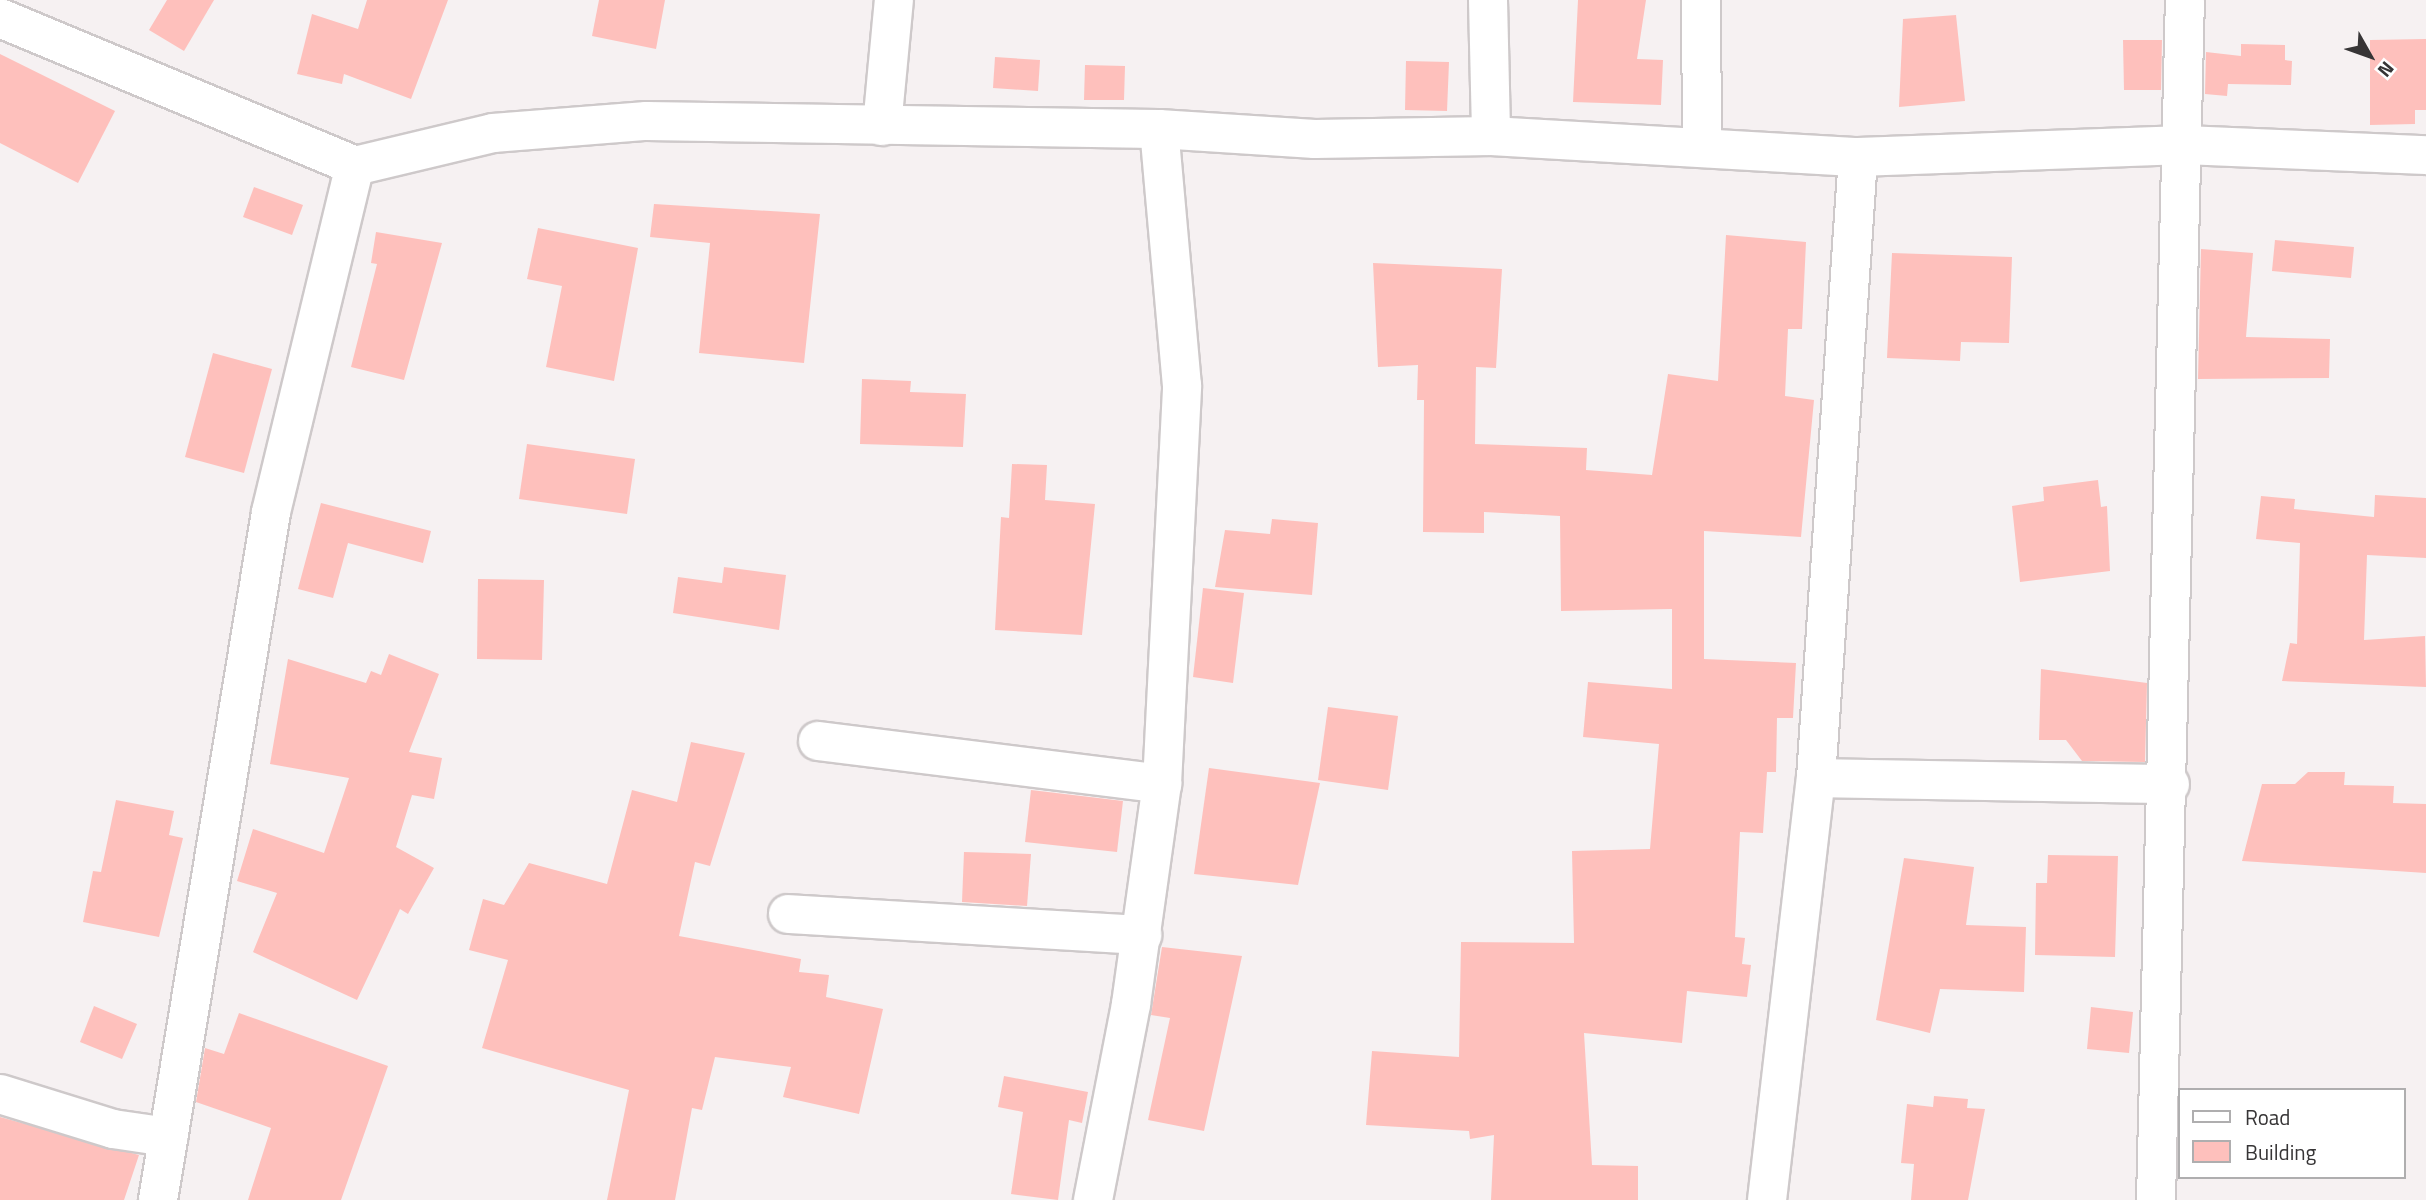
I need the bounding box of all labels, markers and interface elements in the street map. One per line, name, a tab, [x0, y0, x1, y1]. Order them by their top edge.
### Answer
north arrow	[2335, 21, 2405, 91]
text: N	[2371, 55, 2402, 84]
legend	[2178, 1088, 2405, 1179]
text: Road	[2245, 1101, 2290, 1133]
text: Building	[2245, 1136, 2316, 1168]

